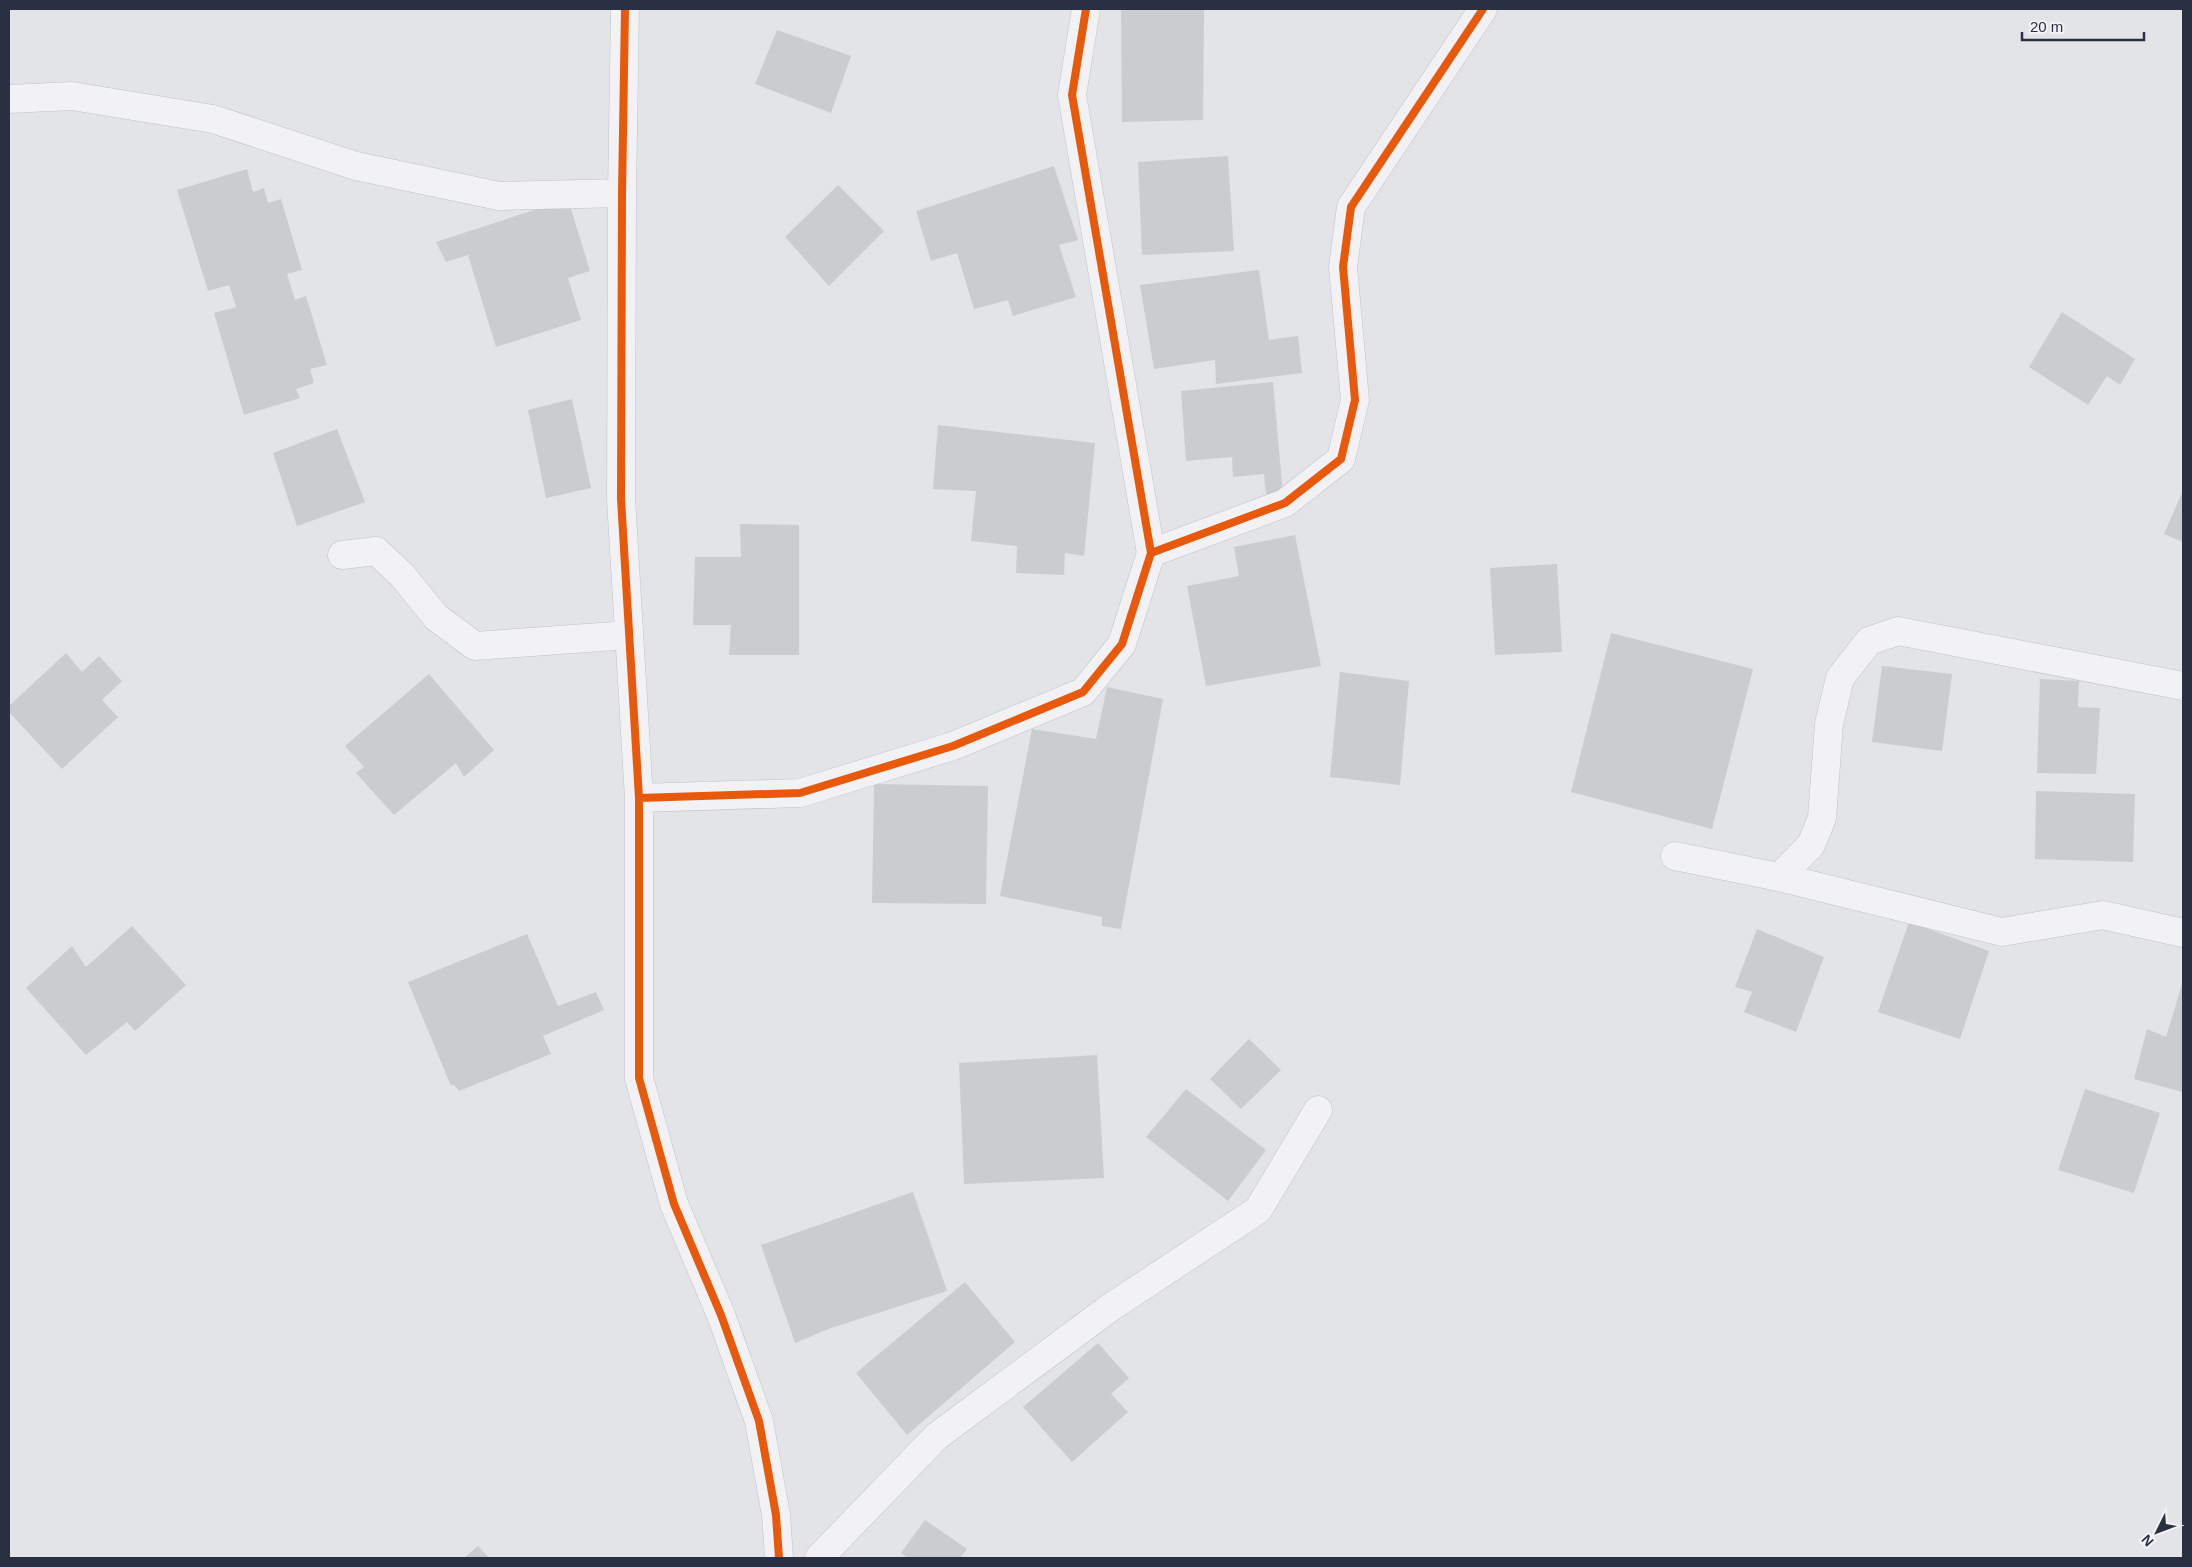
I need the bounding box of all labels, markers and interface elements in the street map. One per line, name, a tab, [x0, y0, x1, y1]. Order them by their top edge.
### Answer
scale bar	[2022, 10, 2144, 42]
text: 20 m	[2030, 18, 2063, 35]
north arrow	[2132, 1507, 2182, 1557]
text: N	[2138, 1532, 2157, 1550]

